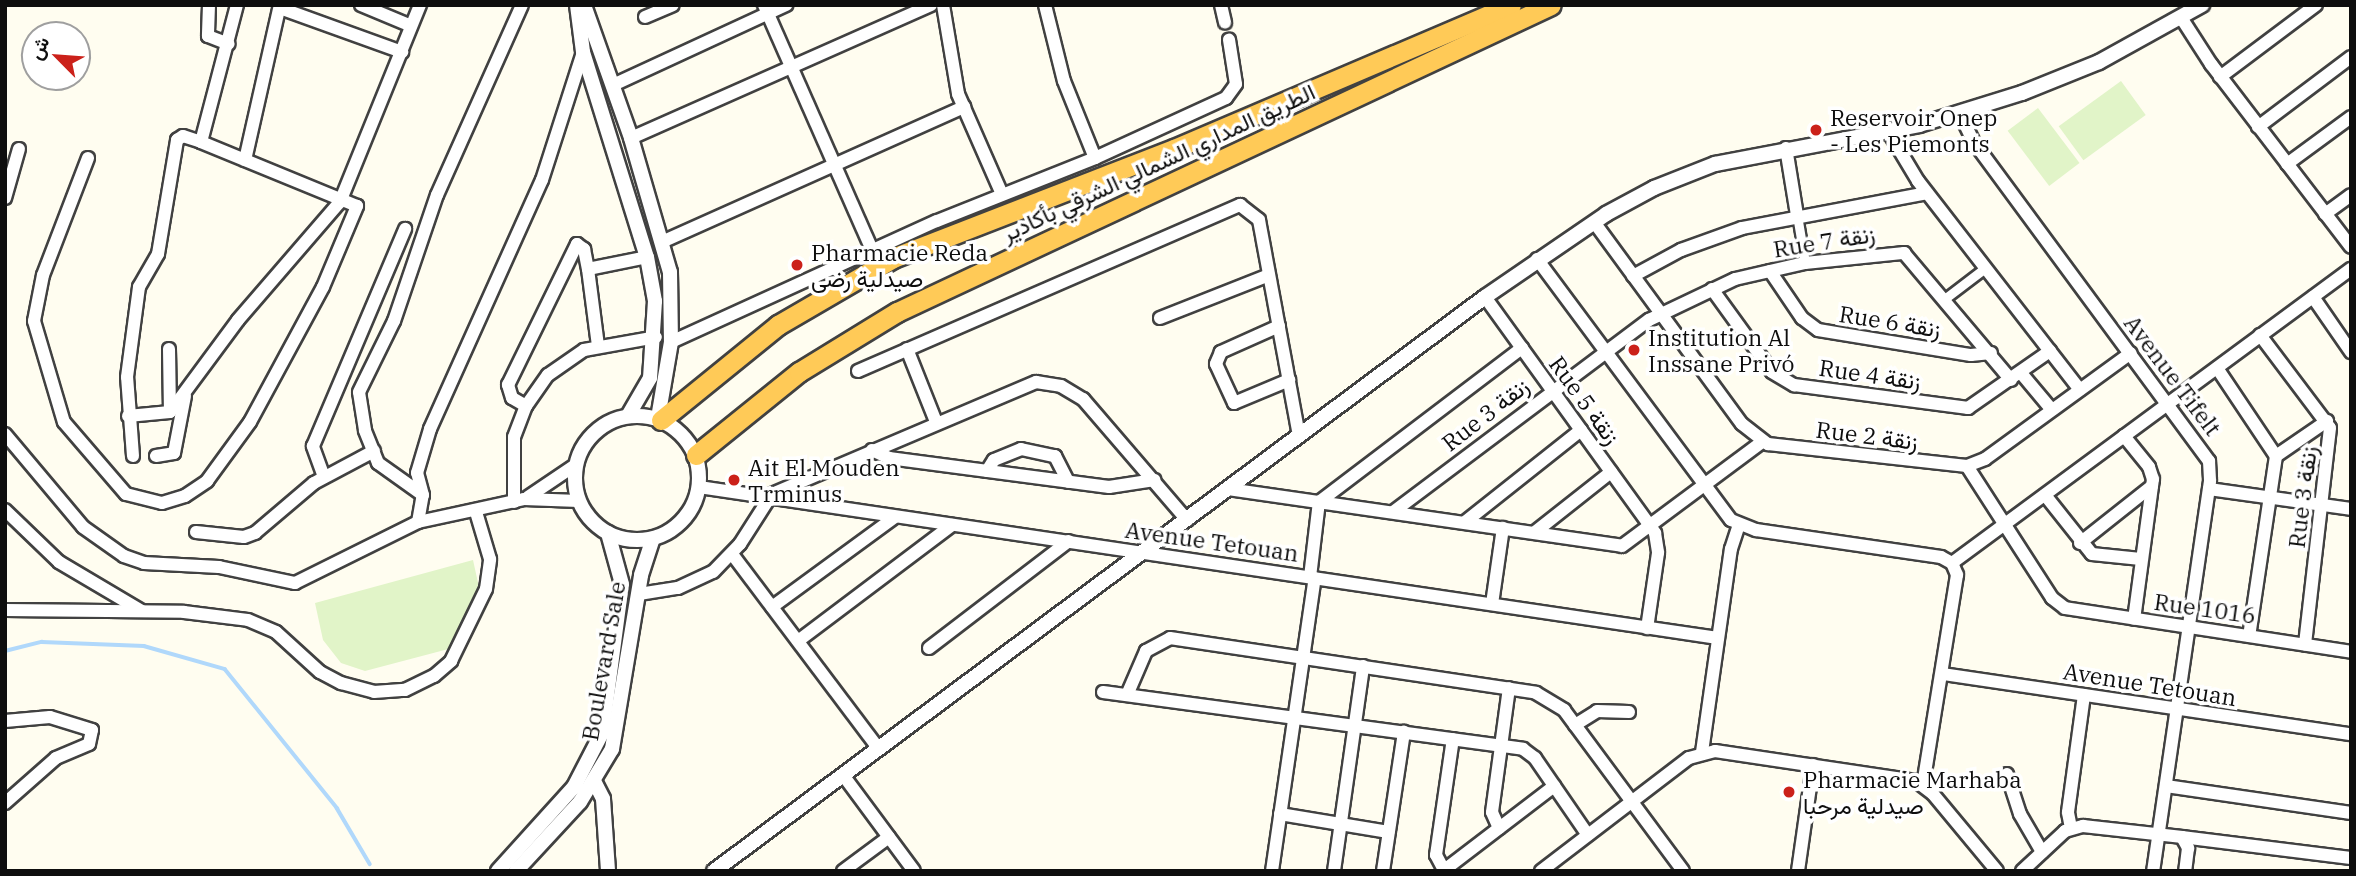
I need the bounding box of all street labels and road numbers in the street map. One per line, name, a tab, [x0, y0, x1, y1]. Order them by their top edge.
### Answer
street label: الطريق المداري الشمالي الشرقي بأكادير	[997, 77, 1319, 247]
street label: Rue 7 زنقة	[1771, 219, 1877, 263]
street label: Rue 6 زنقة	[1837, 299, 1943, 343]
street label: Avenue Tifelt	[2119, 309, 2227, 441]
street label: Rue 5 زنقة	[1544, 350, 1626, 450]
street label: Rue 4 زنقة	[1817, 353, 1923, 395]
street label: Rue 3 زنقة	[1436, 372, 1534, 456]
street label: Rue 2 زنقة	[1814, 415, 1920, 455]
street label: Rue 3 زنقة	[2282, 444, 2322, 550]
street label: Avenue Tetouan	[1123, 515, 1301, 567]
street label: Boulevard Sale	[575, 579, 631, 743]
street label: Rue 1016	[2152, 587, 2258, 629]
street label: Avenue Tetouan	[2061, 657, 2239, 711]

